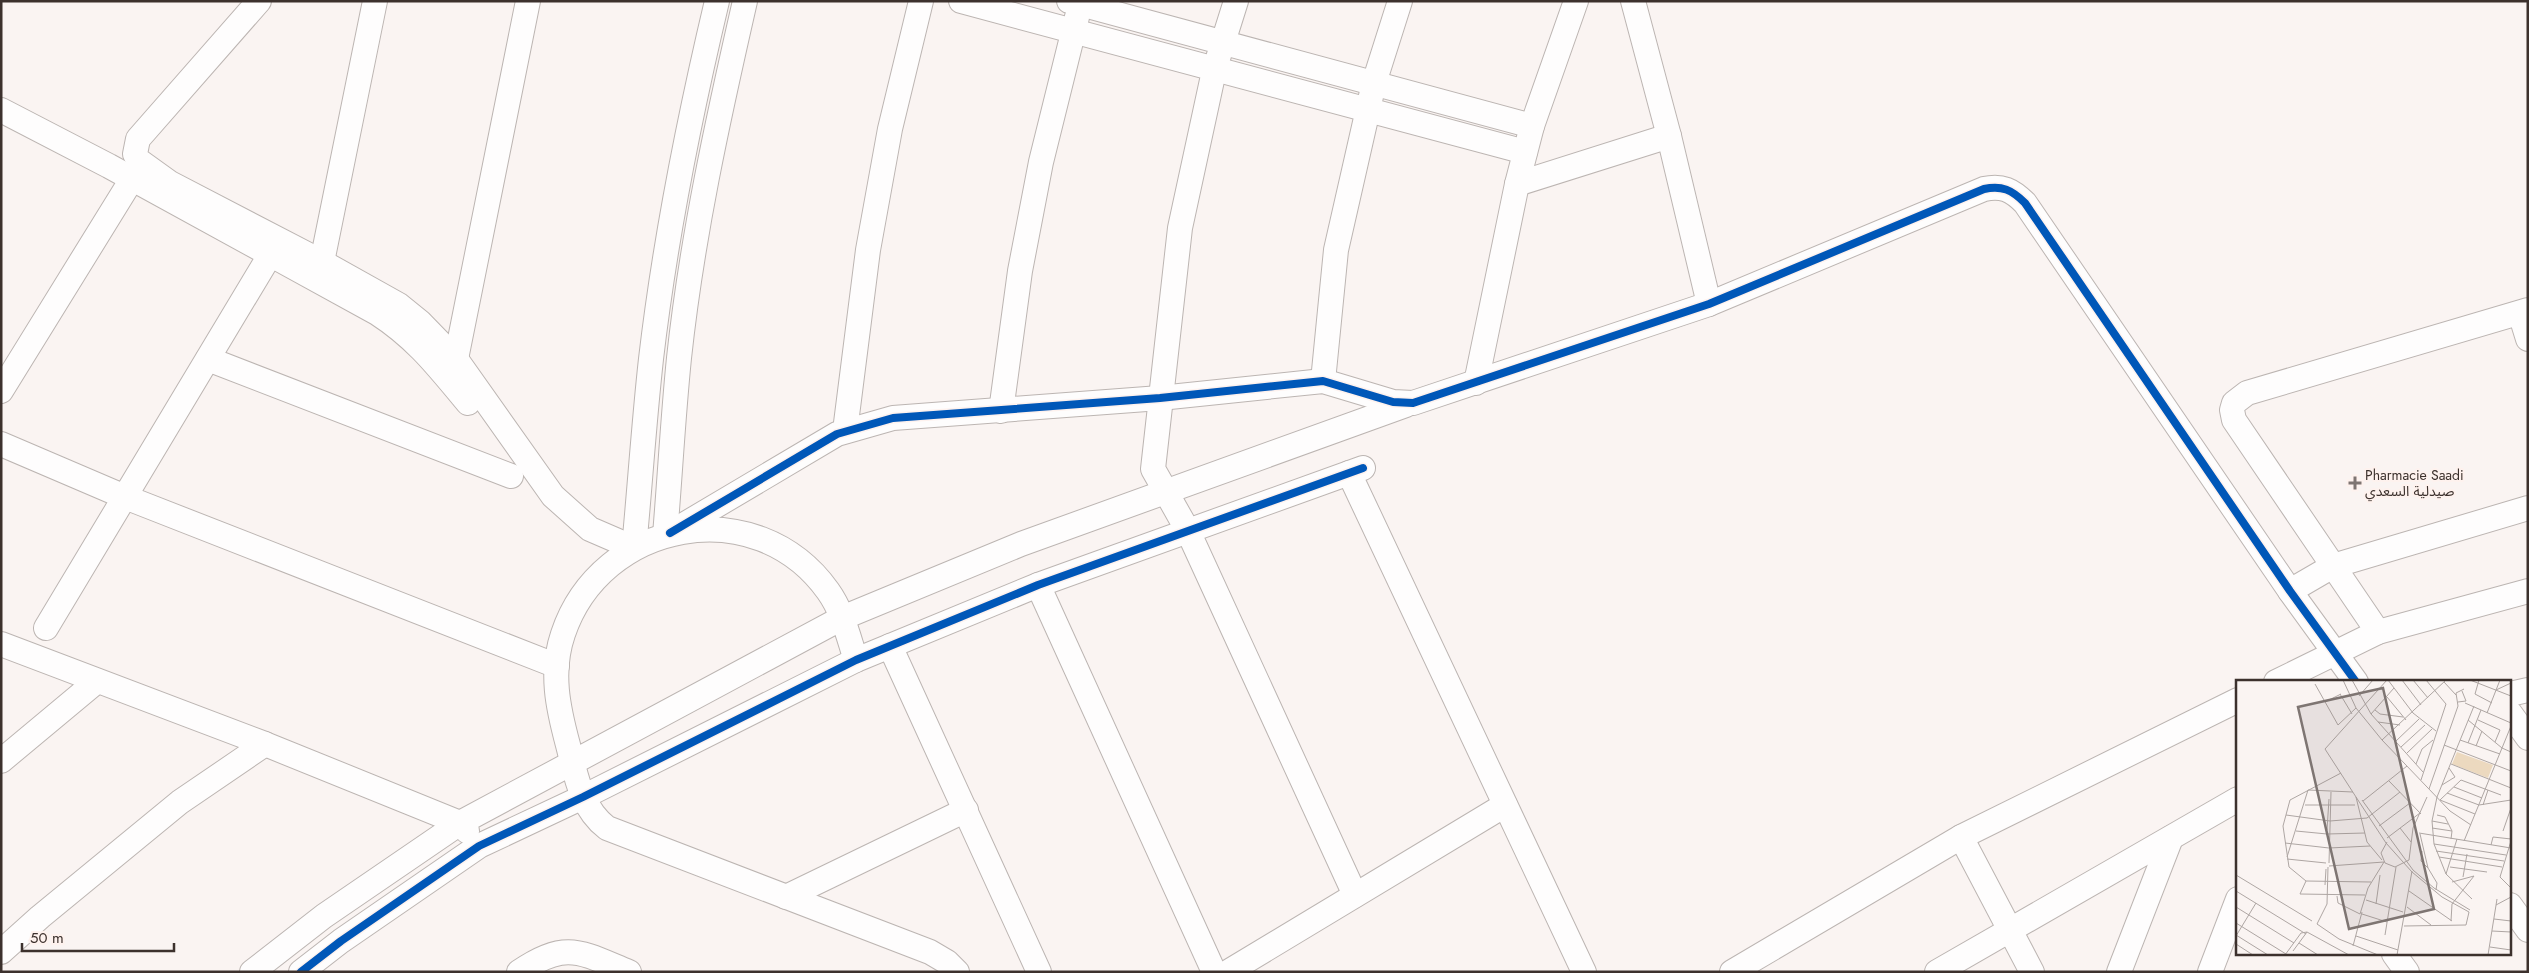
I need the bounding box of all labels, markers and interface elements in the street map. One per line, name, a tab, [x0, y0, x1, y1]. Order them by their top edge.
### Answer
place label: Pharmacie Saadi صيدلية السعدي	[2365, 465, 2464, 502]
marker: Pharmacie Saadi صيدلية السعدي	[2349, 477, 2361, 489]
inset map	[2236, 680, 2512, 956]
scale bar	[22, 920, 175, 952]
text: 50 m	[30, 927, 64, 949]

